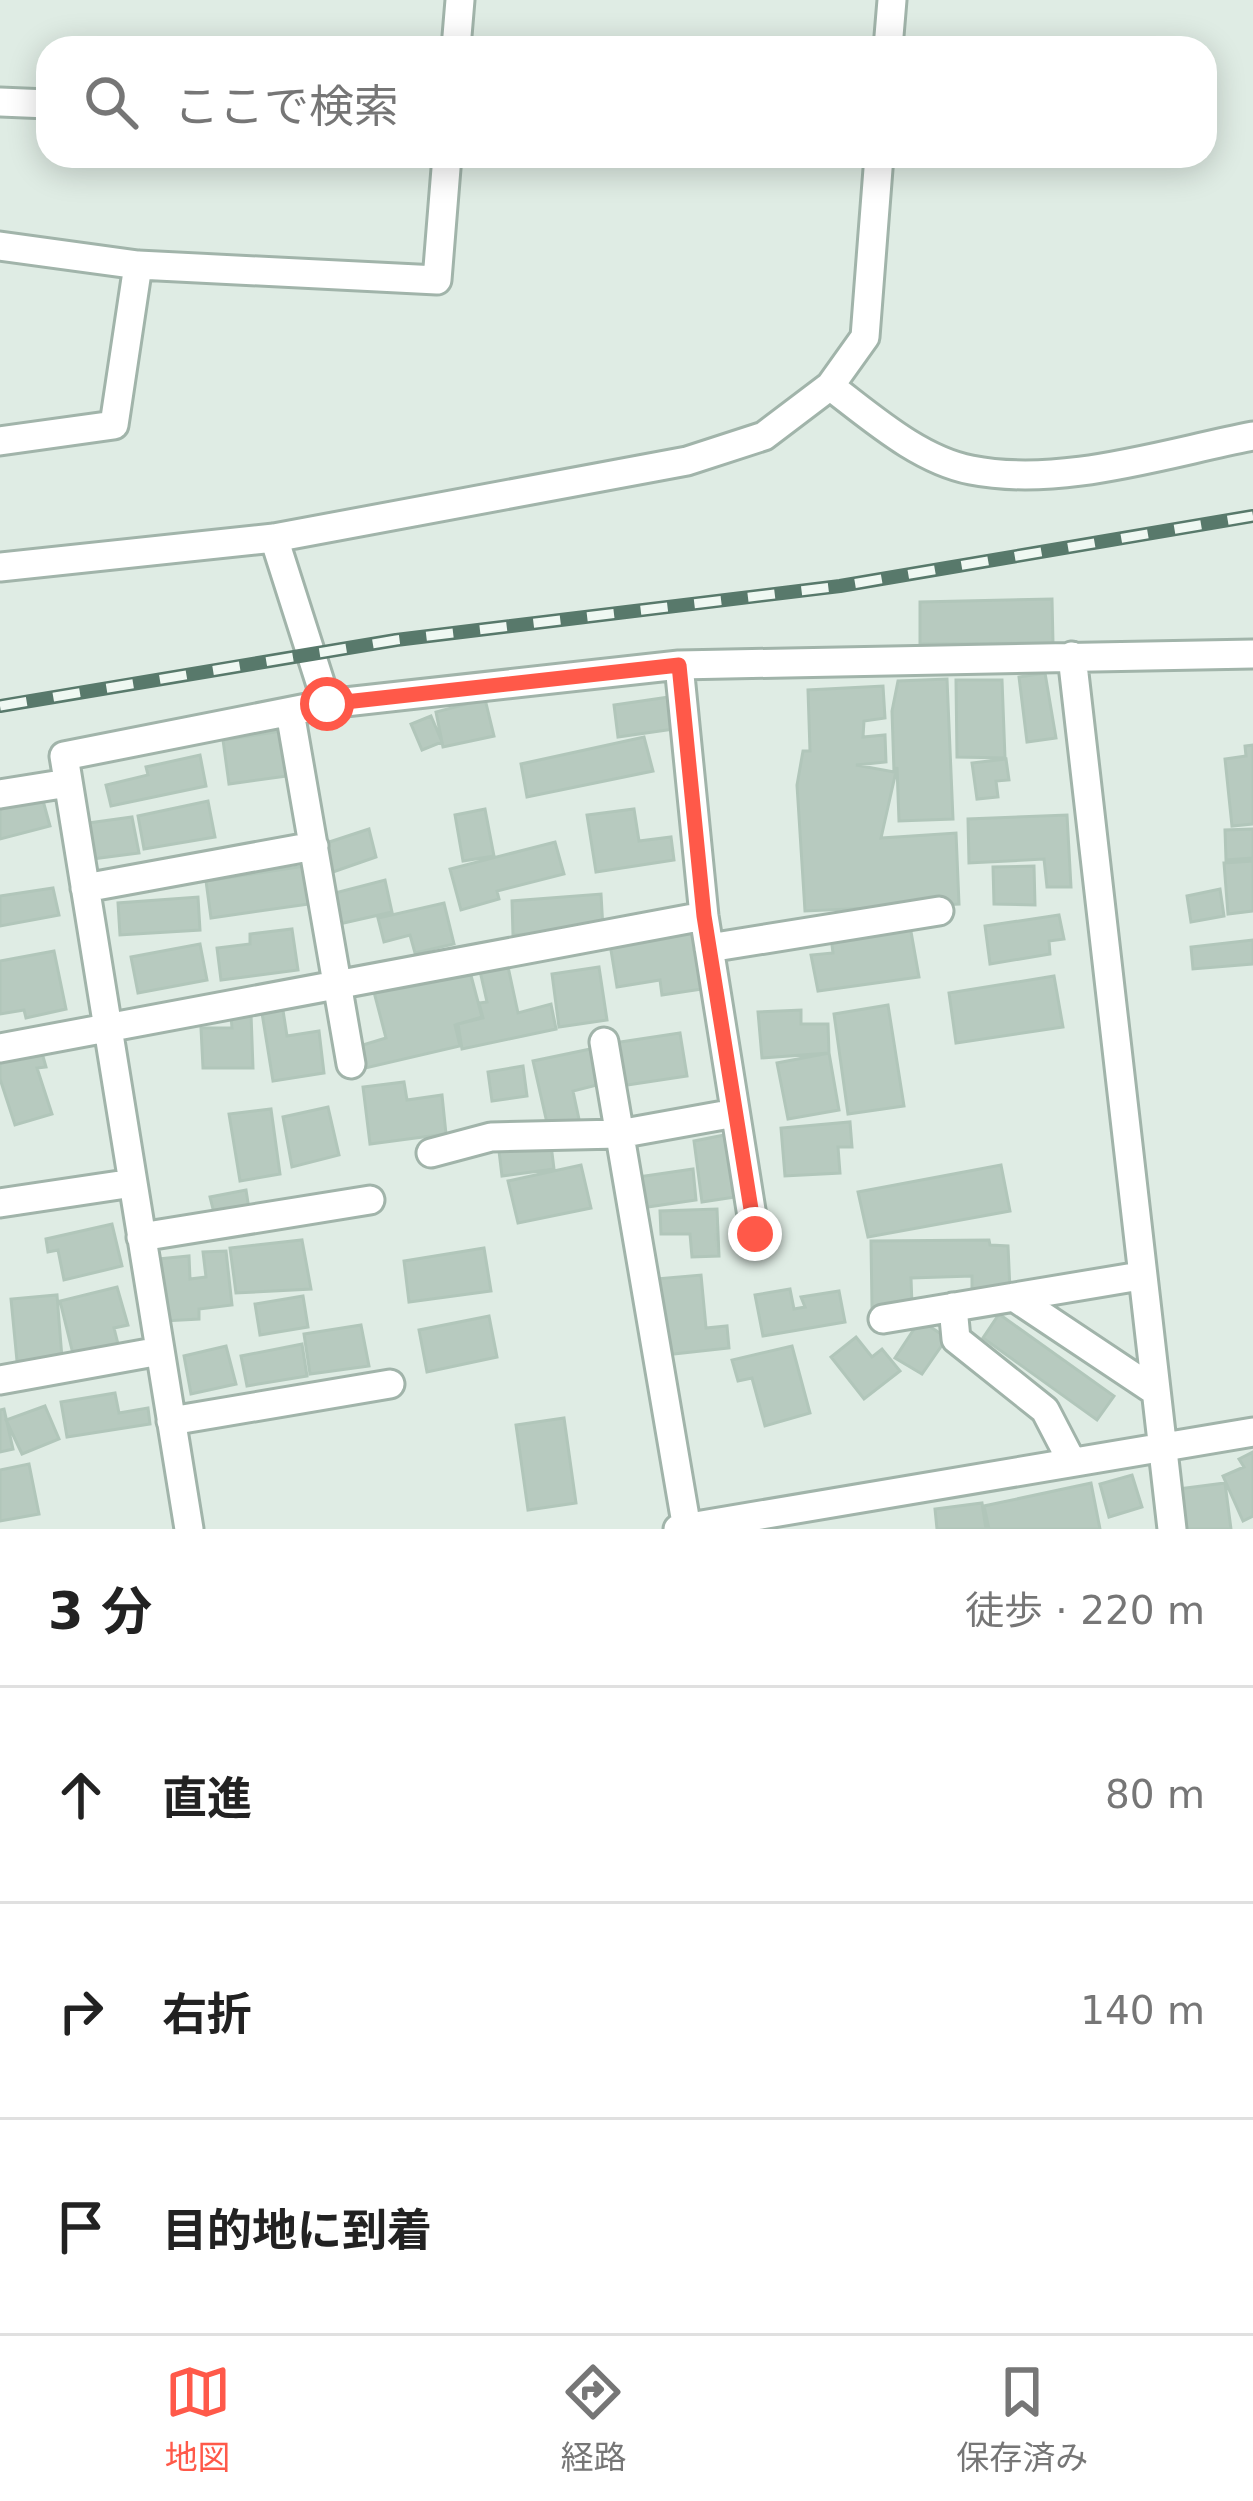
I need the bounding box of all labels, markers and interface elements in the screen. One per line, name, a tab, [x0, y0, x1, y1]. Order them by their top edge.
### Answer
search box	[36, 36, 1217, 168]
icon: search	[78, 69, 144, 135]
text: ここで検索	[174, 80, 399, 133]
route start	[300, 677, 354, 731]
route end	[728, 1207, 782, 1261]
text: 3 分	[48, 1582, 152, 1641]
text: 徒歩 · 220 m	[965, 1588, 1205, 1633]
icon: ahead	[48, 1762, 114, 1828]
text: 直進	[162, 1772, 252, 1825]
text: 80 m	[1105, 1772, 1205, 1817]
icon: right	[48, 1978, 114, 2044]
text: 右折	[162, 1988, 252, 2041]
text: 140 m	[1080, 1988, 1205, 2033]
icon: arrive	[48, 2194, 114, 2260]
text: 目的地に到着	[162, 2204, 432, 2257]
tab: 地図	[165, 2359, 231, 2479]
tab: 経路	[560, 2359, 626, 2479]
tab: 保存済み	[956, 2359, 1088, 2479]

